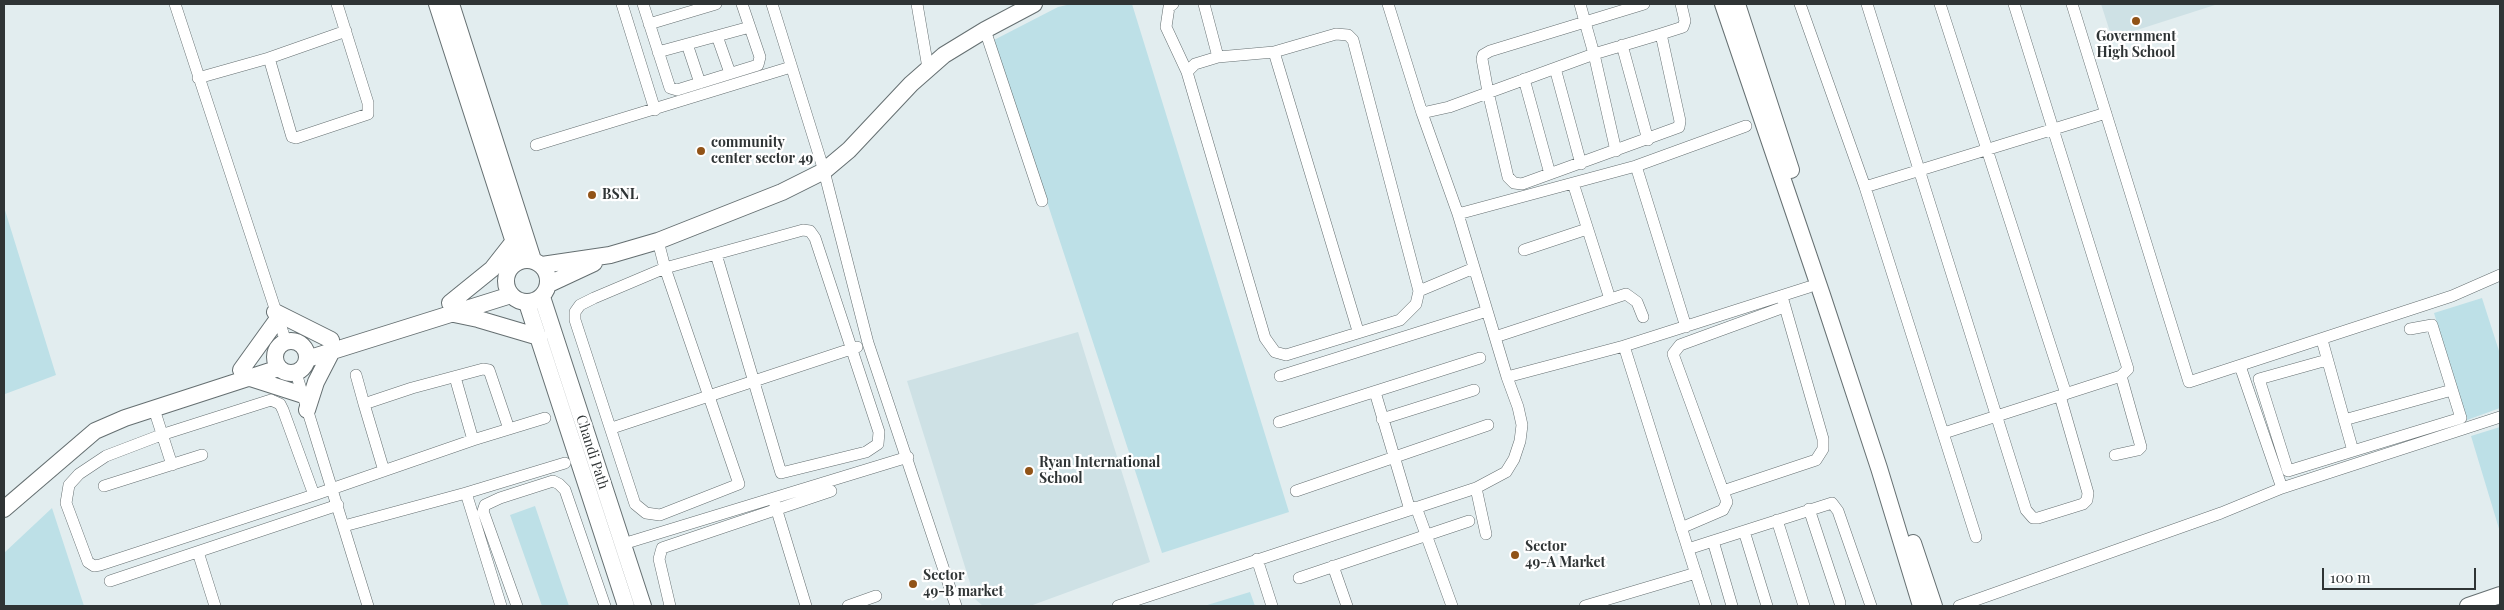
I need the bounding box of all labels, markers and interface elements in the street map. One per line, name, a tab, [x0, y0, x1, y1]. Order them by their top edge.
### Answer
marker: Government High School	[2130, 15, 2142, 27]
place label: Government High School	[2096, 29, 2176, 62]
place label: community center sector 49	[711, 135, 813, 168]
marker: community center sector 49	[695, 145, 707, 157]
place label: BSNL	[602, 187, 638, 203]
marker: BSNL	[586, 189, 598, 201]
street label: Chandi Path	[572, 413, 612, 491]
place label: Ryan International School	[1039, 455, 1160, 488]
marker: Ryan International School	[1023, 465, 1035, 477]
place label: Sector 49-A Market	[1525, 539, 1605, 572]
marker: Sector 49-A Market	[1509, 549, 1521, 561]
scale bar	[2324, 558, 2478, 590]
text: 100 m	[2330, 567, 2371, 587]
place label: Sector 49-B market	[923, 568, 1003, 600]
marker: Sector 49-B market	[907, 578, 919, 590]

